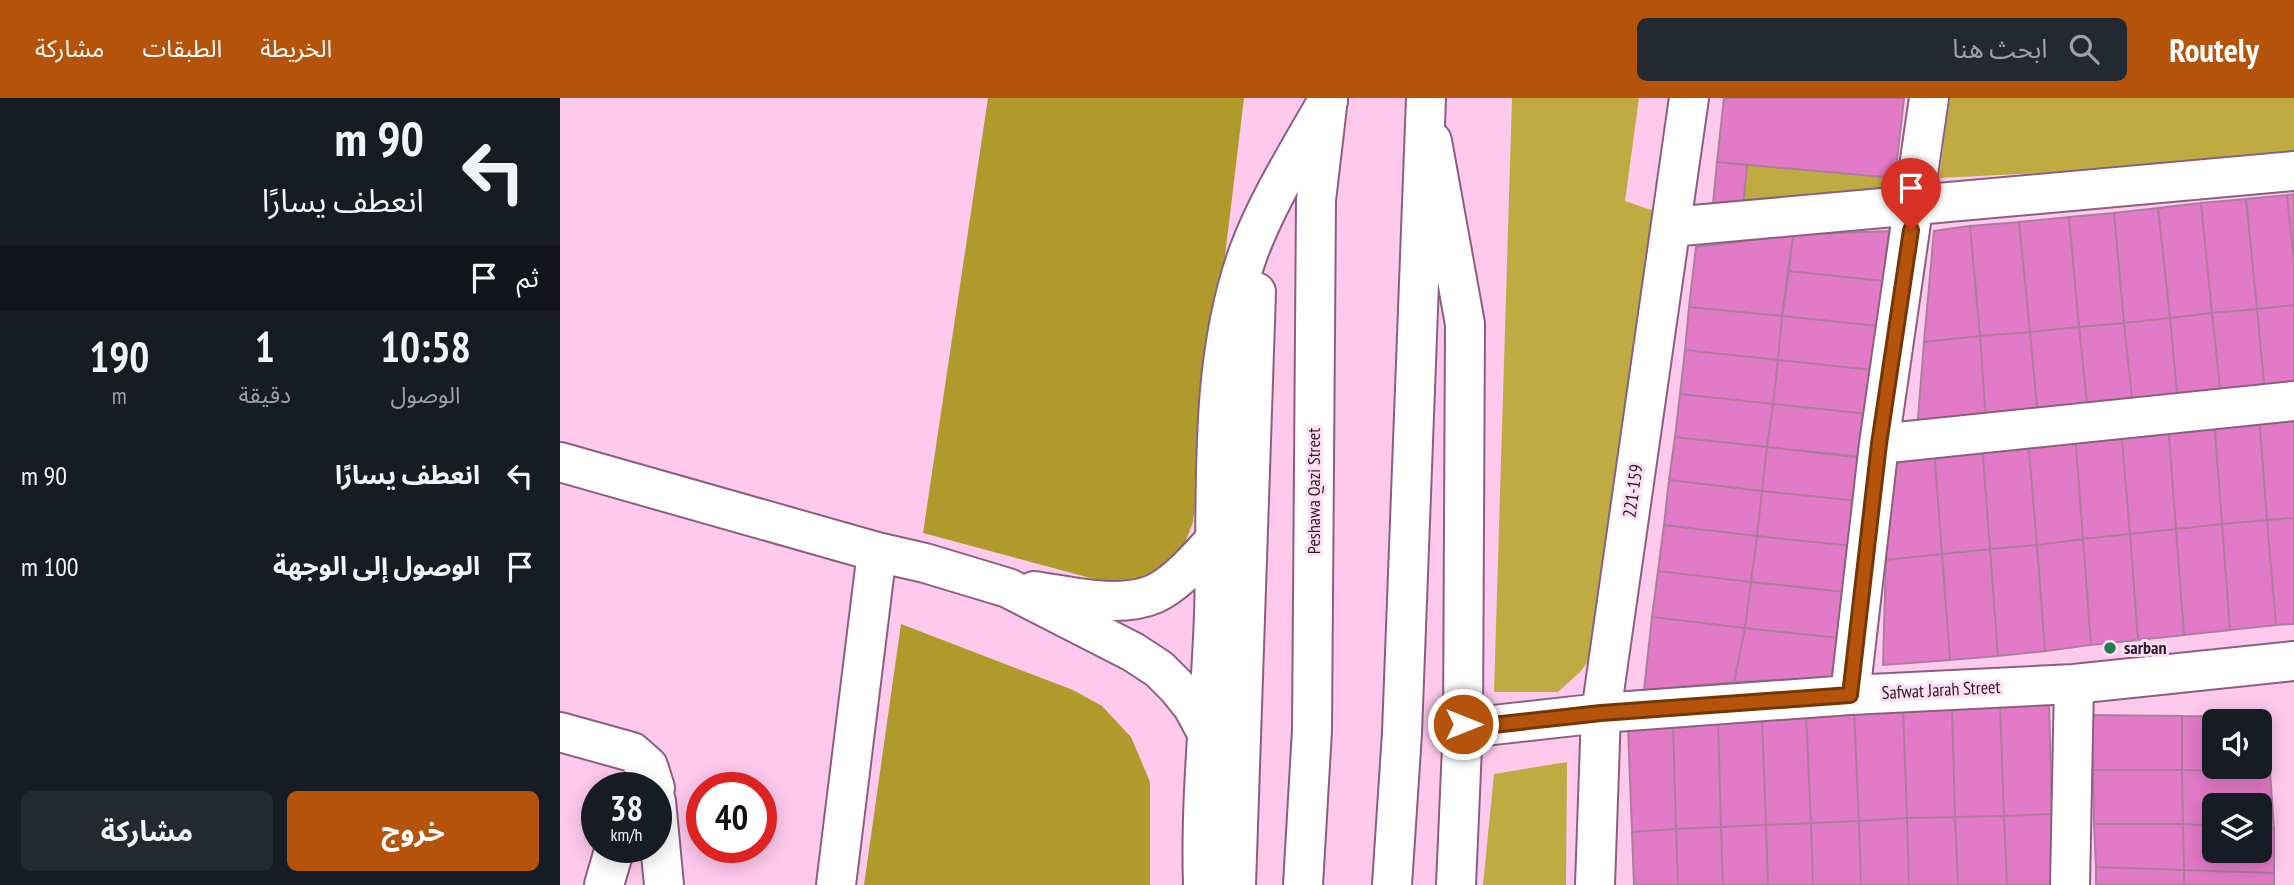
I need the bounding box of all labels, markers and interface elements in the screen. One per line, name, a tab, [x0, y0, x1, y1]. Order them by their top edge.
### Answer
search box	[1637, 18, 2127, 81]
text: Routely	[2169, 28, 2259, 71]
icon: search	[2065, 30, 2103, 68]
text: ابحث هنا	[1952, 32, 2047, 65]
text: مشاركة	[35, 33, 104, 64]
text: الطبقات	[142, 33, 222, 64]
text: الخريطة	[260, 33, 332, 64]
text: 90 m	[335, 106, 424, 170]
icon: left	[448, 126, 539, 217]
pin	[1881, 158, 1941, 230]
icon: arrive	[1892, 169, 1930, 207]
text: انعطف يسارًا	[262, 179, 424, 221]
icon: arrive	[465, 259, 503, 297]
text: ثم	[517, 261, 539, 294]
text: 1	[255, 319, 275, 374]
text: 10:58	[380, 319, 471, 374]
text: 190	[89, 329, 149, 384]
text: دقيقة	[238, 380, 291, 409]
text: الوصول	[390, 380, 460, 409]
text: m	[112, 381, 127, 410]
street label: Peshawa Qazi Street	[1302, 428, 1325, 554]
icon: left	[501, 457, 539, 495]
text: انعطف يسارًا	[335, 458, 480, 491]
text: 90 m	[21, 459, 67, 492]
street label: 221-159	[1617, 463, 1648, 519]
icon: arrive	[501, 548, 539, 586]
text: الوصول إلى الوجهة	[273, 549, 480, 582]
text: 100 m	[21, 550, 79, 583]
place label: sarban	[2124, 636, 2167, 659]
marker: sarban	[2102, 640, 2118, 656]
street label: Safwat Jarah Street	[1881, 675, 2001, 704]
position arrow	[1426, 687, 1500, 761]
map controls	[2202, 709, 2272, 863]
button: sound	[2202, 709, 2272, 779]
speed limit sign: 40	[686, 772, 777, 863]
text: 38	[610, 785, 643, 831]
button: مشاركة	[21, 791, 273, 871]
button: خروج	[287, 791, 539, 871]
button: layers	[2202, 793, 2272, 863]
text: km/h	[611, 823, 642, 846]

